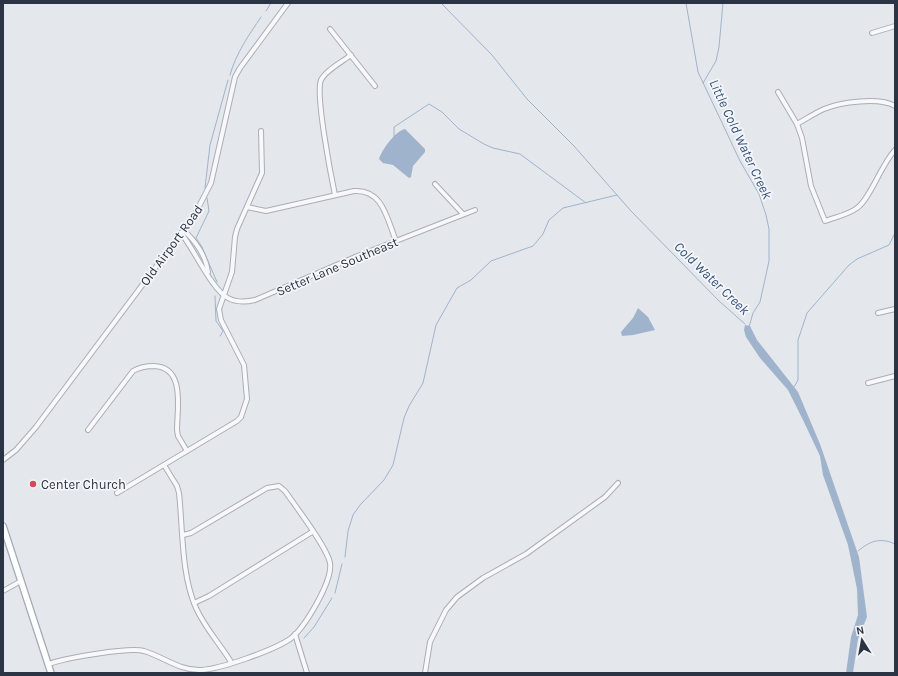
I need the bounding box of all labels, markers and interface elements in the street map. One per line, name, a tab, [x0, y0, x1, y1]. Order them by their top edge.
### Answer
water label: Little Cold Water Creek	[705, 77, 776, 203]
street label: Old Airport Road	[137, 202, 206, 289]
street label: Setter Lane Southeast	[274, 234, 400, 299]
water label: Cold Water Creek	[670, 238, 753, 319]
place label: Center Church	[41, 477, 126, 492]
marker: Center Church	[28, 479, 38, 489]
north arrow	[842, 620, 882, 660]
text: N	[855, 624, 865, 638]

